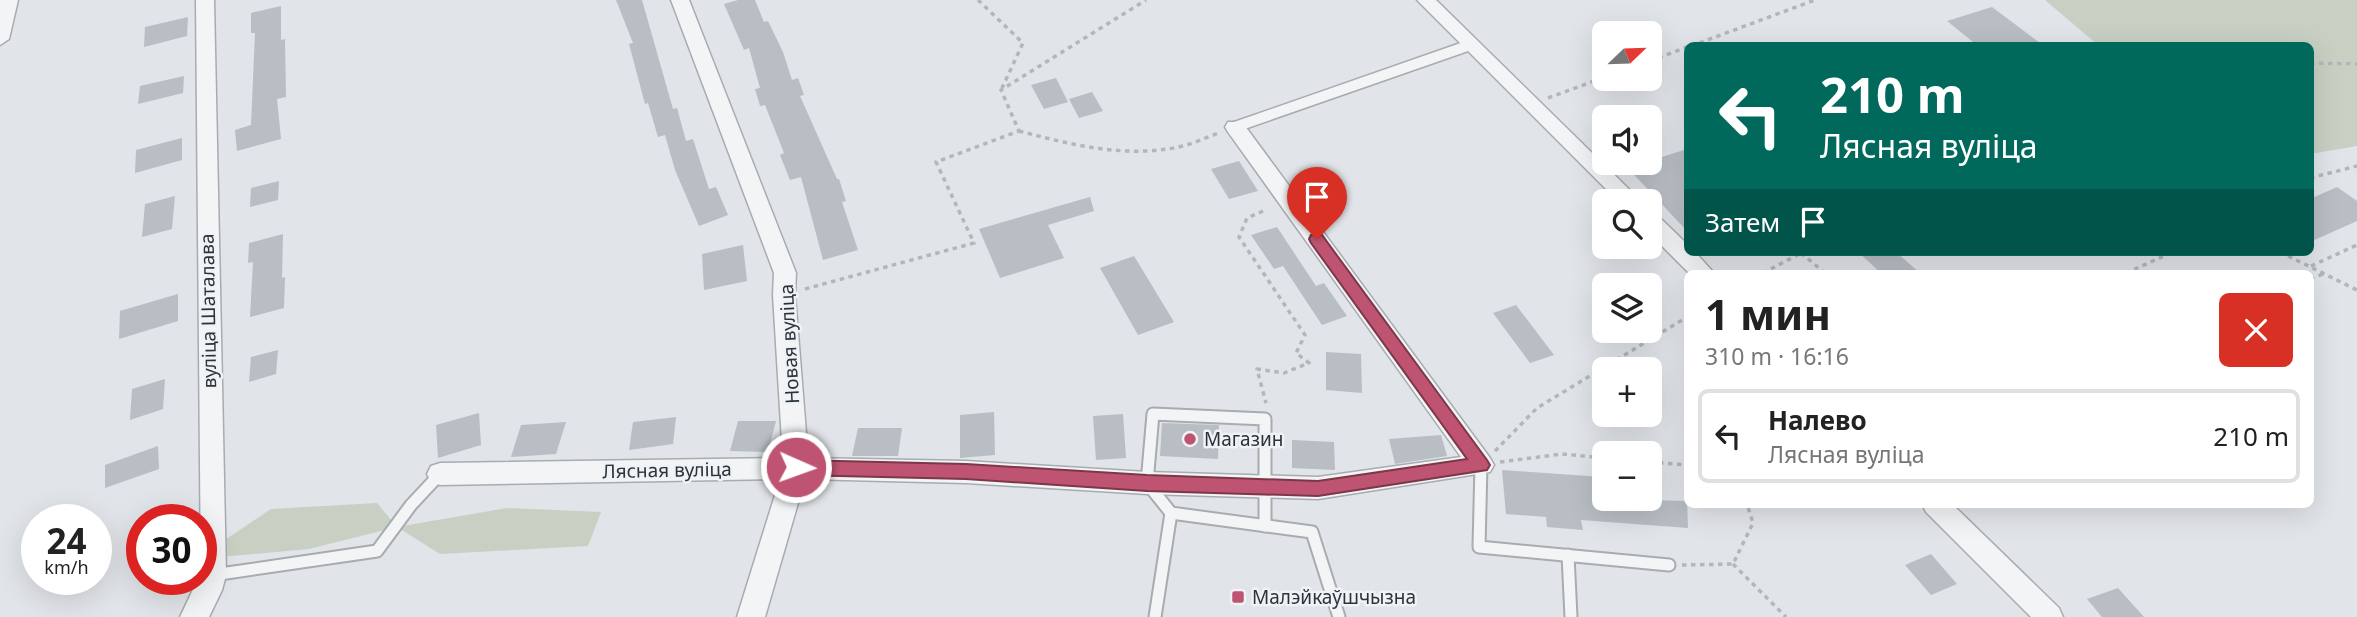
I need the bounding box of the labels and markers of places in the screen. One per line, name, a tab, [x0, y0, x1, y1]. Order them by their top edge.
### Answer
pin	[1287, 167, 1347, 239]
place label: Магазин	[1204, 426, 1283, 452]
marker: Магазин	[1182, 431, 1198, 447]
place label: Малэйкаўшчызна	[1252, 584, 1416, 610]
marker: Малэйкаўшчызна	[1230, 589, 1246, 605]

